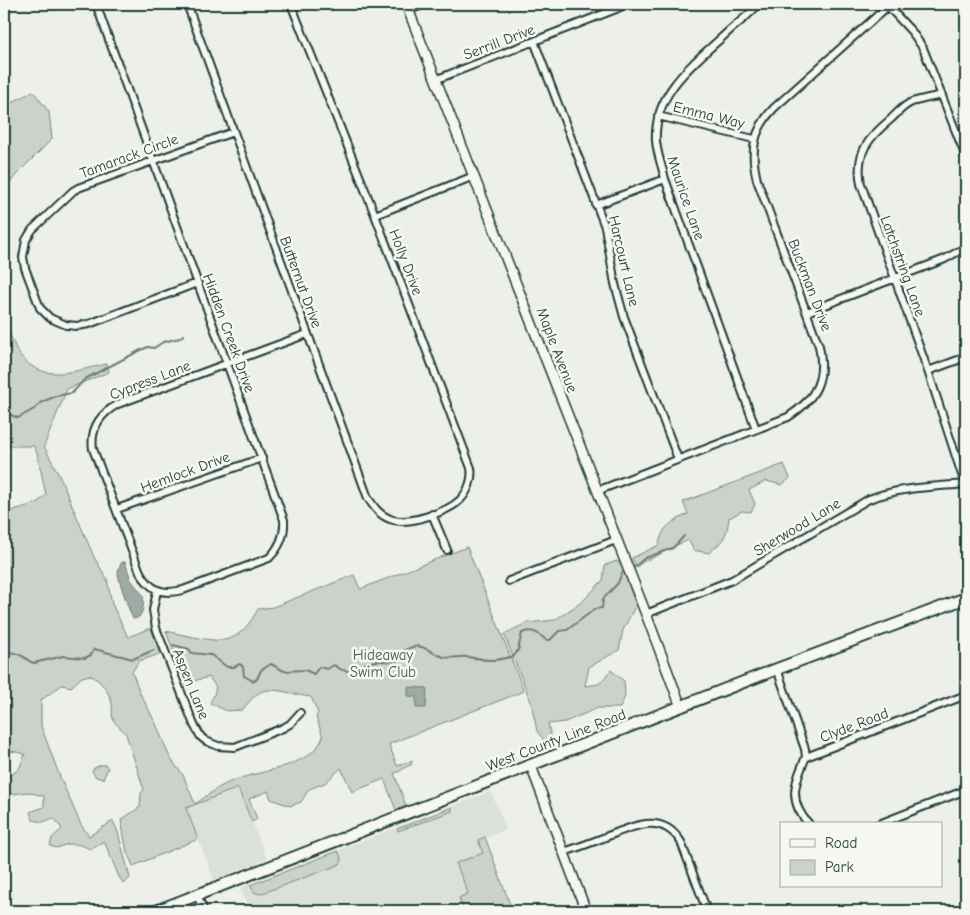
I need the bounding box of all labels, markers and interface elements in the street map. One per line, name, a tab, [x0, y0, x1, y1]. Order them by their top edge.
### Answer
street label: Serrill Drive	[461, 20, 538, 64]
street label: Emma Way	[671, 97, 747, 133]
street label: Tamarack Circle	[77, 130, 181, 182]
street label: Maurice Lane	[663, 154, 709, 243]
street label: Latchstring Lane	[876, 213, 930, 319]
street label: Harcourt Lane	[605, 214, 643, 309]
street label: Holly Drive	[385, 226, 427, 298]
street label: Butternut Drive	[276, 234, 326, 331]
street label: Buckman Drive	[784, 236, 836, 334]
street label: Hidden Creek Drive	[199, 271, 259, 395]
street label: Maple Avenue	[533, 305, 582, 396]
street label: Cypress Lane	[107, 356, 194, 404]
street label: Hemlock Drive	[138, 447, 233, 496]
street label: Sherwood Lane	[750, 494, 844, 560]
street label: Aspen Lane	[169, 646, 213, 722]
park label: Hideaway Swim Club	[350, 646, 416, 681]
street label: Clyde Road	[817, 704, 891, 746]
street label: West County Line Road	[484, 705, 628, 775]
legend	[780, 822, 942, 888]
text: Road	[825, 834, 857, 852]
text: Park	[825, 858, 854, 876]

